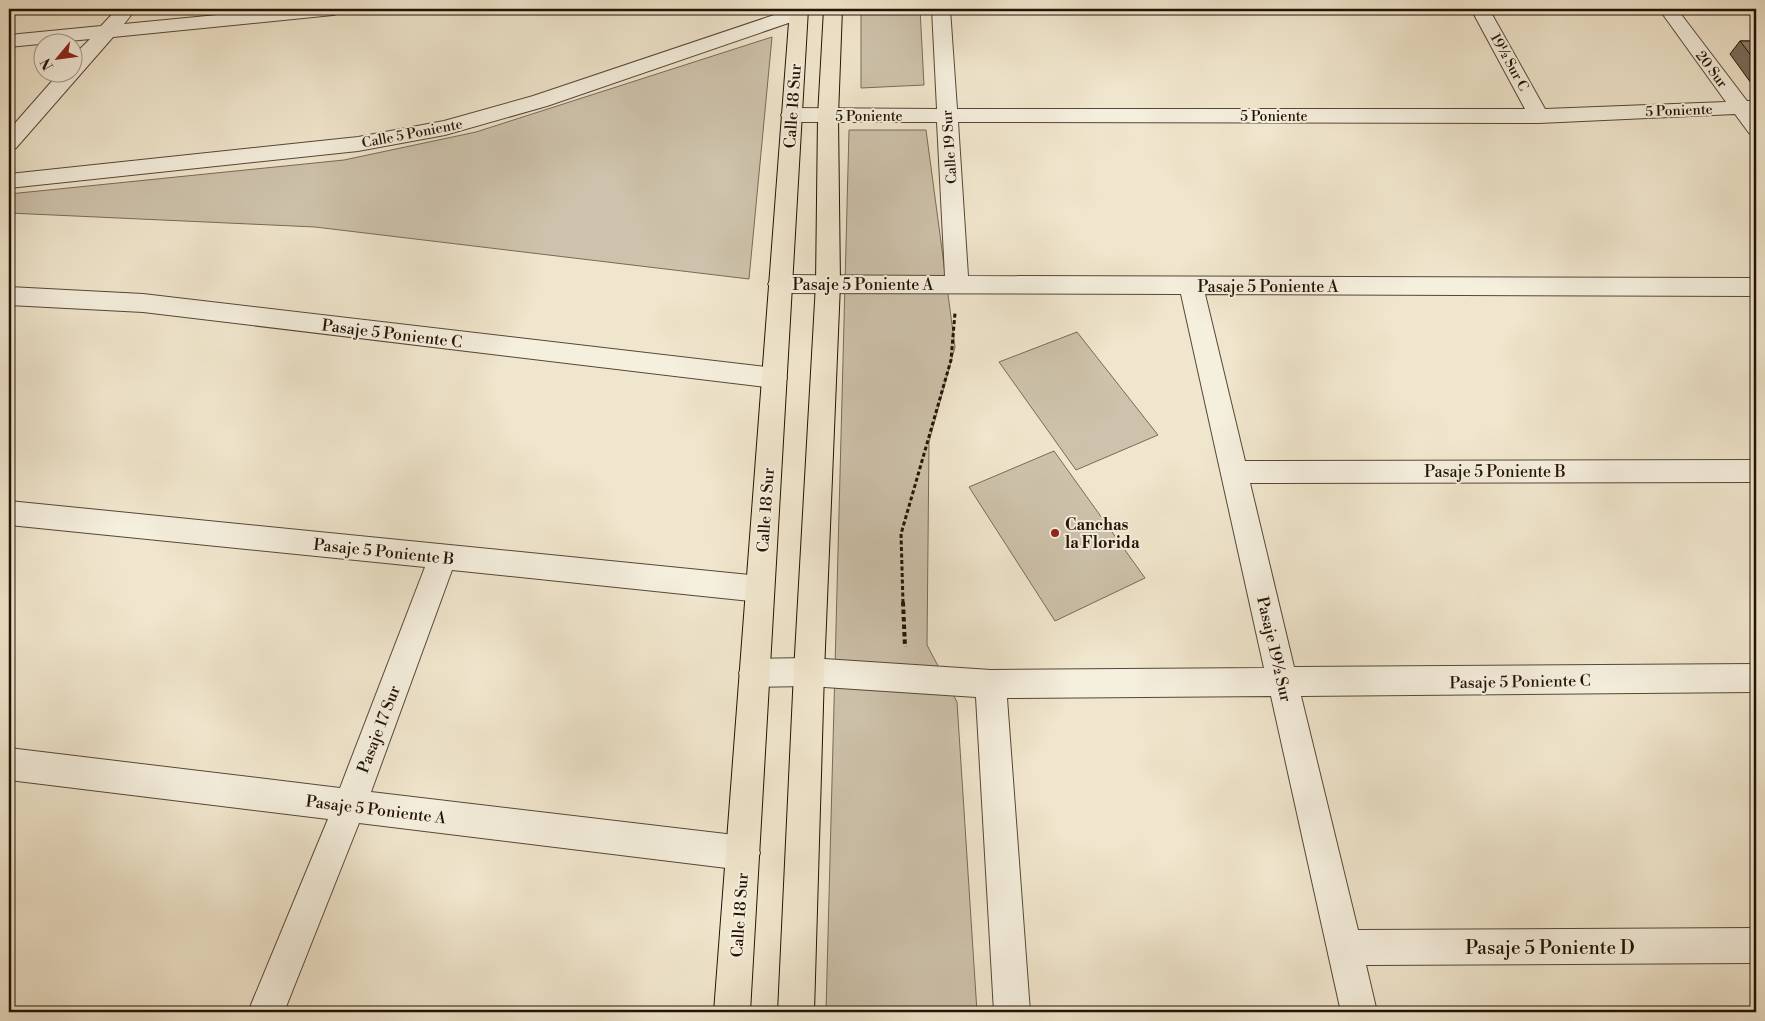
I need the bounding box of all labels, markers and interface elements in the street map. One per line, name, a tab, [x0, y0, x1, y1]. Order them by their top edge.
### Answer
street label: 19½ Sur C	[1486, 31, 1532, 94]
north arrow	[32, 32, 82, 82]
street label: 20 Sur	[1691, 47, 1731, 92]
text: N	[37, 55, 58, 73]
street label: Calle 18 Sur	[780, 63, 806, 149]
street label: 5 Poniente	[1645, 101, 1713, 121]
street label: 5 Poniente	[835, 108, 903, 126]
street label: 5 Poniente	[1240, 108, 1308, 126]
street label: Calle 19 Sur	[938, 109, 962, 184]
street label: Calle 5 Poniente	[360, 115, 464, 153]
street label: Pasaje 5 Poniente A	[792, 275, 935, 295]
street label: Pasaje 5 Poniente A	[1197, 277, 1340, 297]
street label: Pasaje 5 Poniente C	[321, 315, 463, 353]
street label: Pasaje 5 Poniente B	[1424, 462, 1566, 482]
street label: Calle 18 Sur	[753, 467, 779, 553]
place label: Canchas la Florida	[1065, 515, 1140, 553]
marker: Canchas la Florida	[1049, 527, 1061, 539]
street label: Pasaje 5 Poniente B	[313, 535, 455, 569]
street label: Pasaje 19½ Sur	[1252, 595, 1296, 704]
street label: Pasaje 5 Poniente C	[1449, 671, 1591, 693]
street label: Pasaje 17 Sur	[353, 683, 405, 776]
street label: Pasaje 5 Poniente A	[305, 791, 448, 829]
street label: Calle 18 Sur	[727, 872, 753, 958]
street label: Pasaje 5 Poniente D	[1465, 936, 1635, 960]

